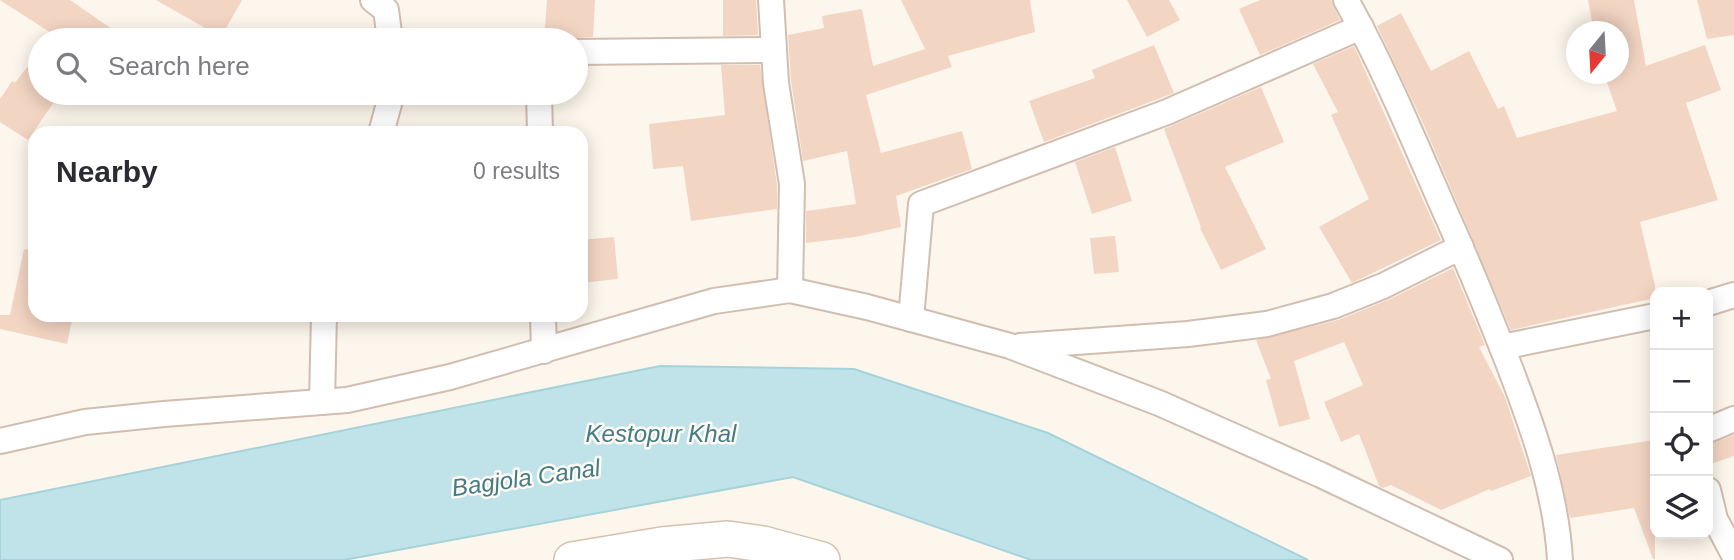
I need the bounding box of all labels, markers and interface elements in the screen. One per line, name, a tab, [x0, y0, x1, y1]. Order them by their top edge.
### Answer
north arrow	[1566, 21, 1629, 84]
search box	[28, 28, 588, 105]
icon: search	[52, 48, 90, 86]
text: Search here	[108, 51, 250, 81]
text: Nearby	[56, 155, 158, 188]
text: 0 results	[473, 158, 560, 184]
map controls	[1650, 287, 1713, 539]
button: +	[1650, 287, 1713, 350]
button: −	[1650, 350, 1713, 413]
button: locate	[1650, 413, 1713, 476]
water label: Kestopur Khal	[586, 420, 737, 447]
water label: Bagjola Canal	[450, 454, 602, 501]
button: layers	[1650, 476, 1713, 539]

